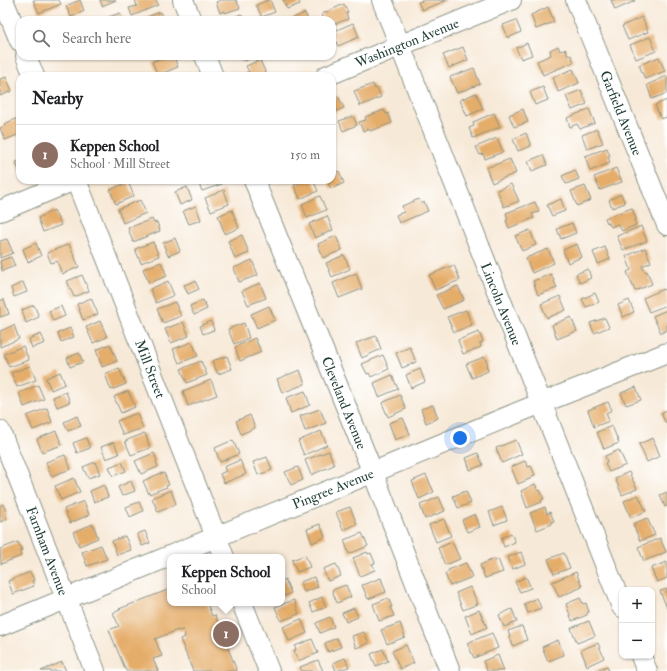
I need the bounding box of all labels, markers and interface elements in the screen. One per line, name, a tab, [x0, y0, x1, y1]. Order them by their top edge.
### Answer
street label: Washington Avenue	[352, 14, 462, 72]
search box	[16, 16, 336, 60]
icon: search	[30, 27, 52, 49]
text: Search here	[62, 29, 131, 48]
street label: Garfield Avenue	[596, 68, 646, 158]
text: Nearby	[32, 88, 83, 109]
text: Keppen School	[70, 137, 159, 156]
text: 1	[43, 147, 47, 163]
text: 150 m	[290, 147, 320, 163]
text: School · Mill Street	[70, 156, 170, 172]
street label: Lincoln Avenue	[477, 260, 525, 348]
street label: Mill Street	[131, 337, 169, 401]
street label: Cleveland Avenue	[318, 354, 370, 452]
your location	[450, 428, 470, 448]
street label: Pingree Avenue	[290, 465, 376, 513]
street label: Farnham Avenue	[22, 504, 72, 598]
popup	[167, 554, 285, 606]
text: Keppen School	[181, 563, 271, 582]
text: School	[181, 582, 216, 598]
map controls	[619, 587, 655, 659]
button: +	[619, 587, 655, 623]
pin: 1	[213, 619, 239, 649]
button: −	[619, 623, 655, 659]

